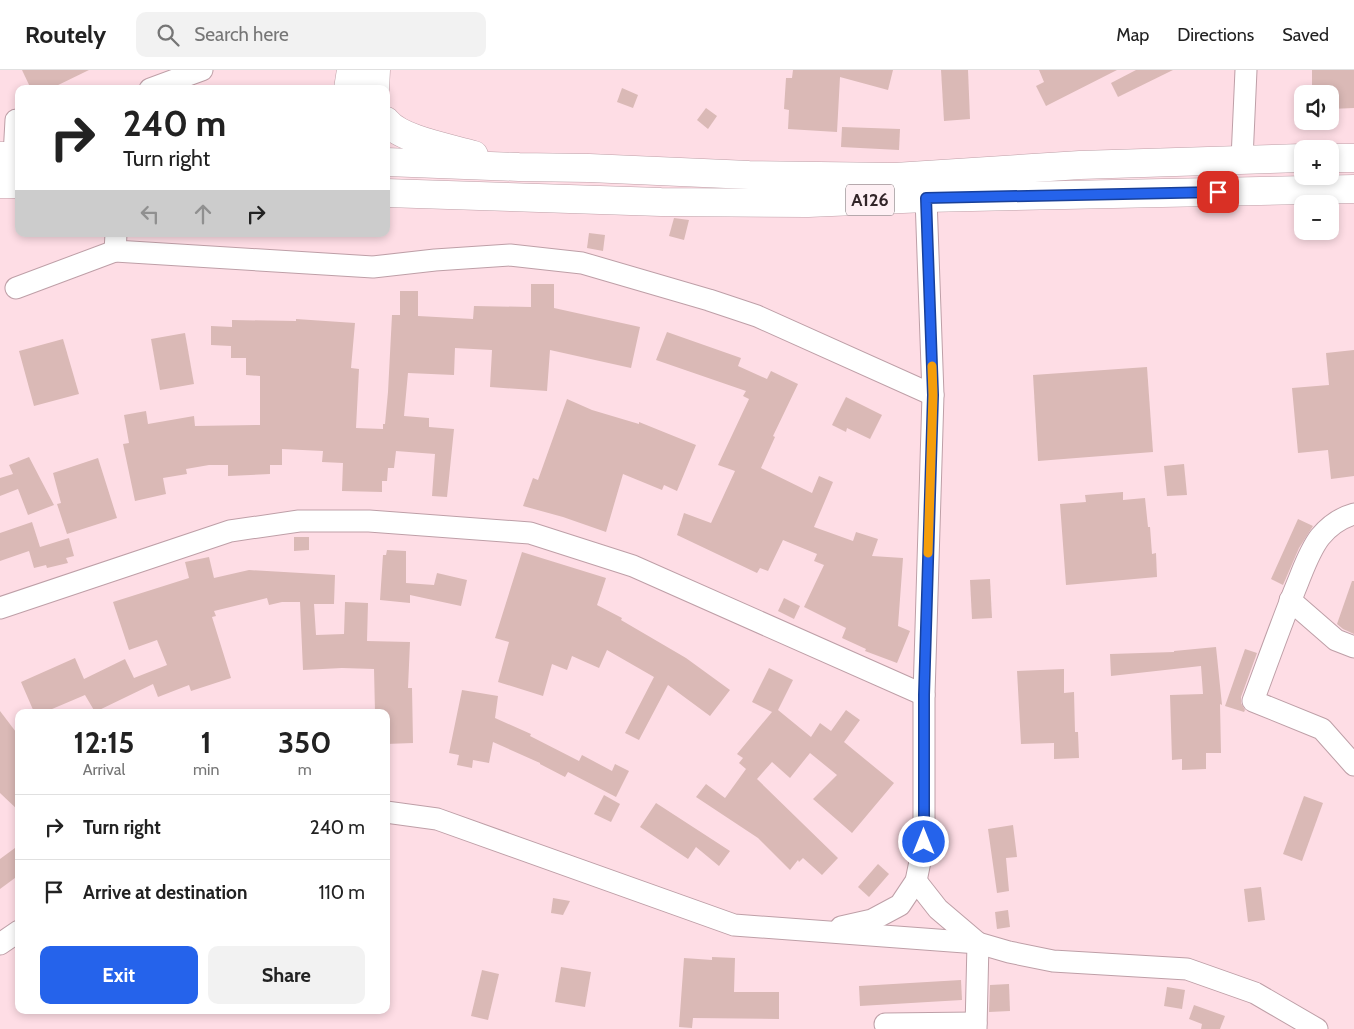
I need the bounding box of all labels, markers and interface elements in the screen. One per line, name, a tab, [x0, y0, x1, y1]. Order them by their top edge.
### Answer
search box	[136, 12, 486, 57]
text: Routely	[25, 20, 106, 49]
icon: search	[154, 21, 182, 49]
text: Search here	[194, 23, 289, 46]
text: Map	[1116, 24, 1149, 46]
text: Directions	[1177, 24, 1254, 46]
text: Saved	[1282, 24, 1329, 46]
map controls	[1294, 85, 1339, 240]
button: sound	[1294, 85, 1339, 130]
text: 240 m	[123, 102, 226, 145]
icon: right	[40, 105, 105, 170]
button: +	[1294, 140, 1339, 185]
text: Turn right	[123, 145, 210, 172]
pin	[1197, 171, 1239, 213]
icon: arrive	[1204, 178, 1232, 206]
road number: A126	[846, 184, 894, 216]
button: −	[1294, 195, 1339, 240]
icon: left	[136, 200, 164, 228]
icon: ahead	[189, 200, 217, 228]
icon: right	[242, 200, 270, 228]
text: 12:15	[74, 724, 134, 761]
text: 1	[201, 724, 212, 761]
text: 350	[278, 724, 331, 761]
text: Arrival	[83, 760, 125, 779]
text: min	[193, 760, 219, 779]
text: m	[298, 760, 312, 779]
icon: right	[40, 813, 68, 841]
position arrow	[897, 815, 949, 867]
text: Turn right	[83, 816, 161, 839]
text: 240 m	[310, 816, 365, 839]
icon: arrive	[40, 878, 68, 906]
text: Arrive at destination	[83, 881, 247, 904]
text: 110 m	[318, 881, 365, 904]
button: Exit	[40, 946, 198, 1004]
button: Share	[208, 946, 365, 1004]

